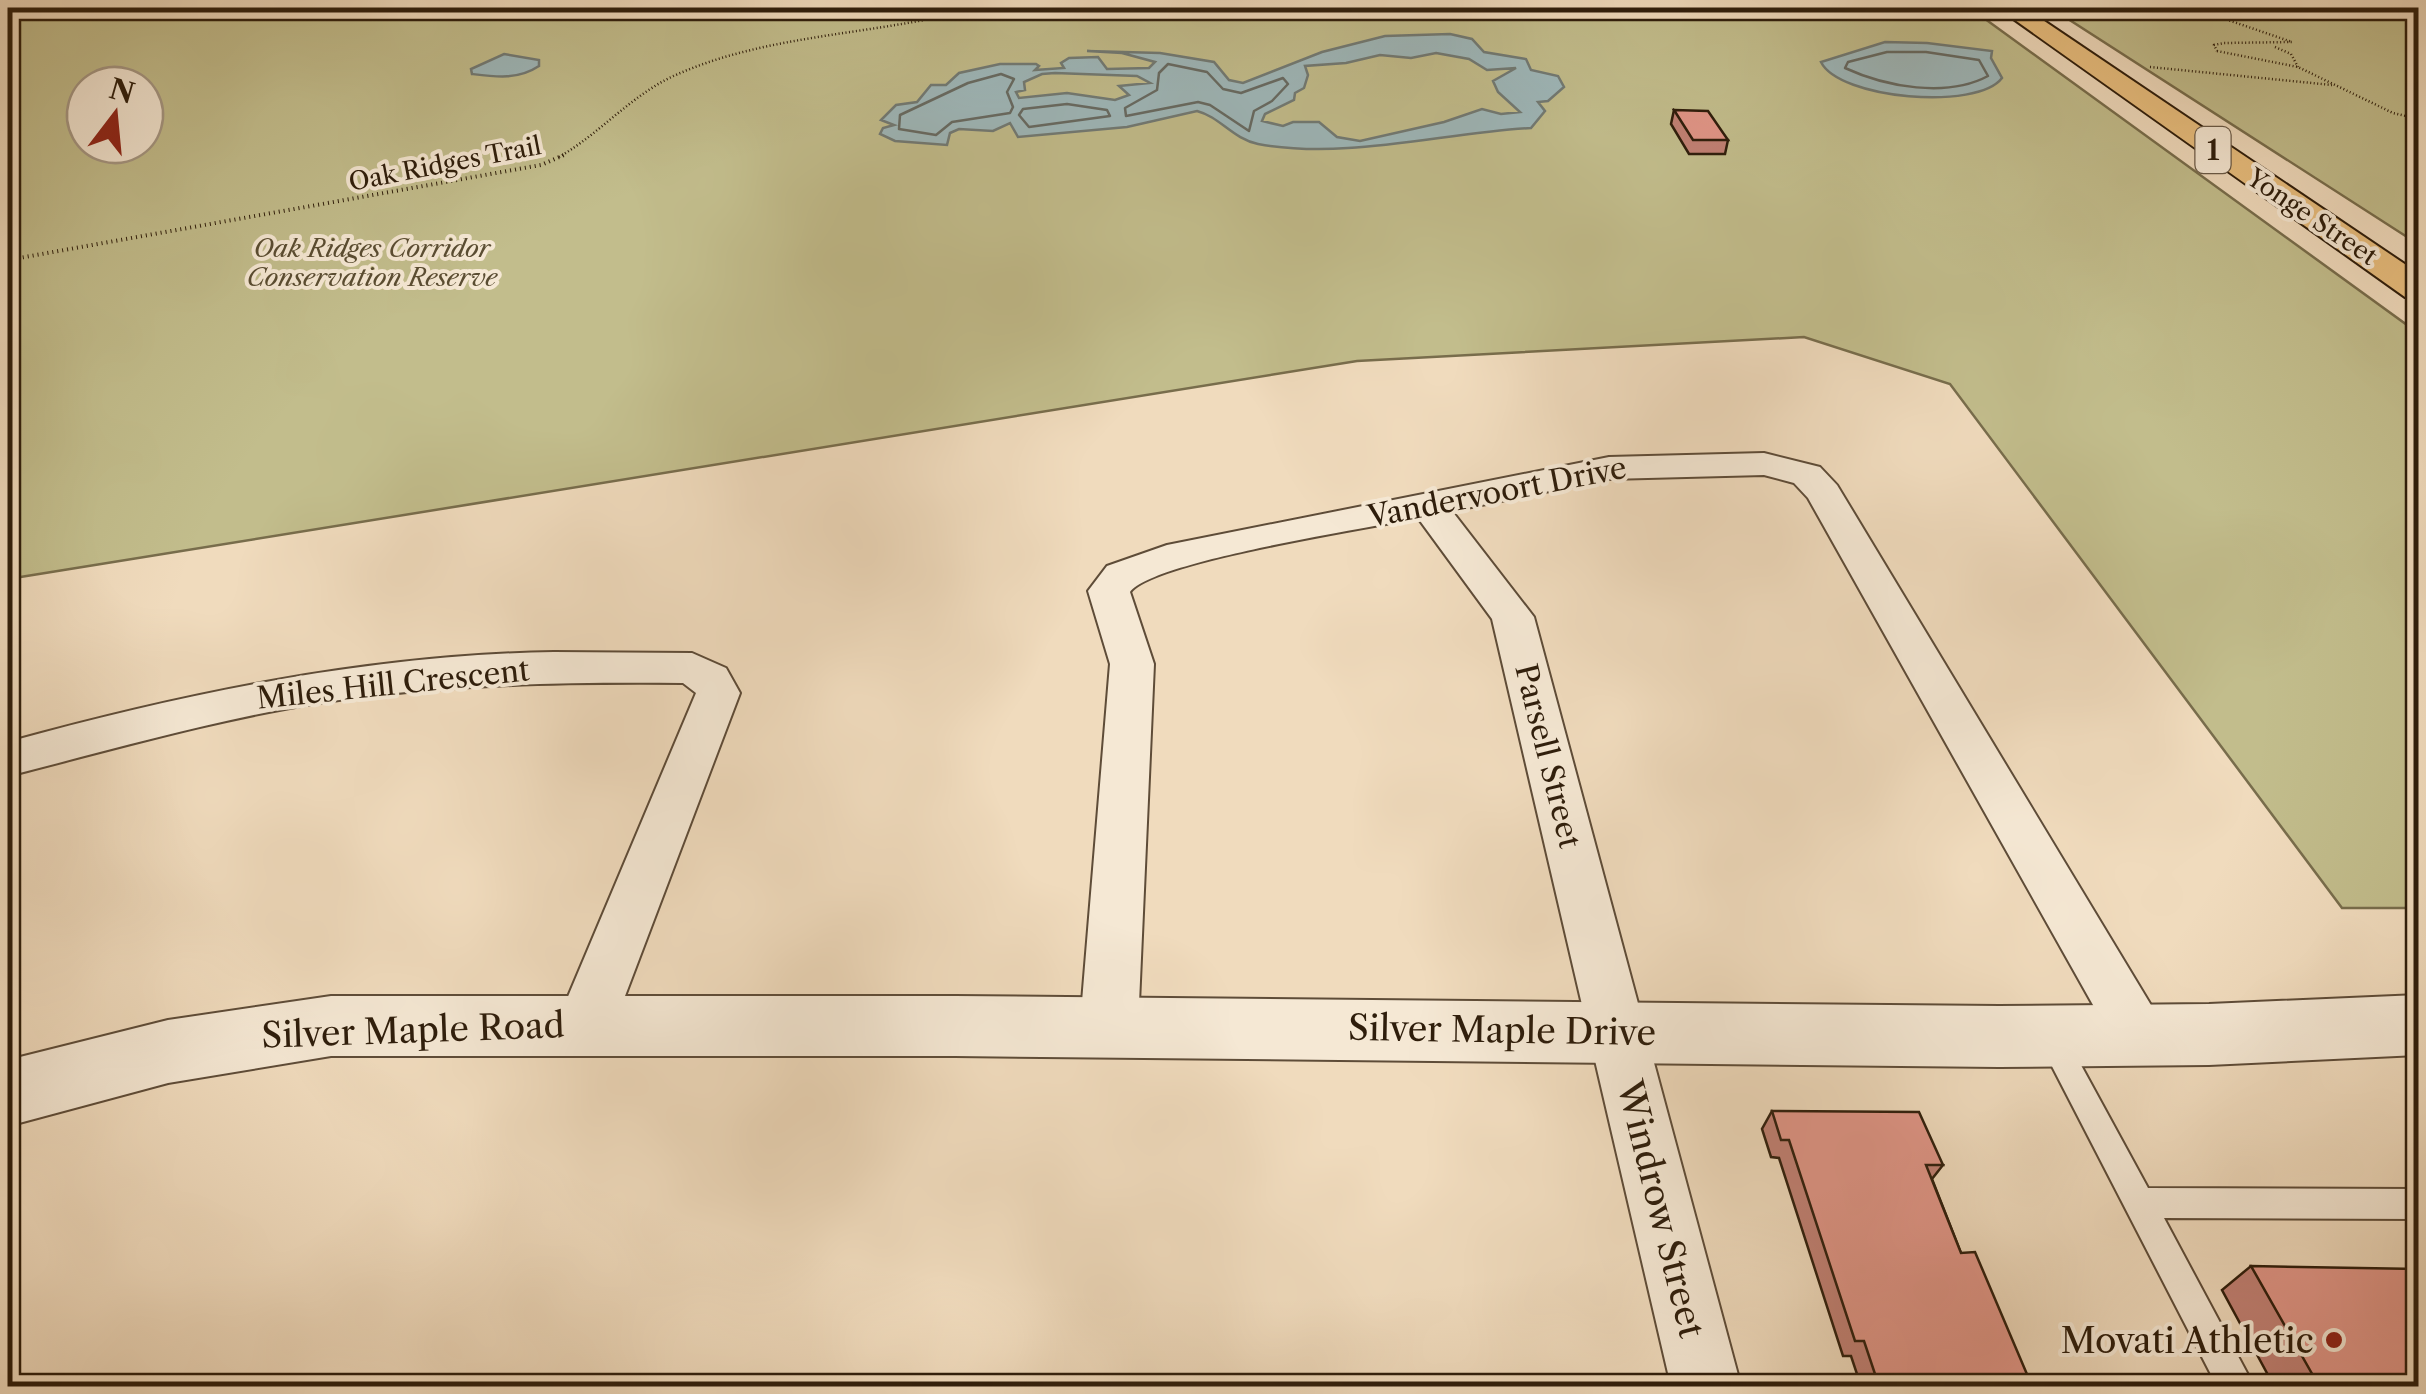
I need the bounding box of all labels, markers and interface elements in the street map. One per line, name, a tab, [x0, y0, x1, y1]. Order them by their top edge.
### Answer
north arrow	[65, 65, 165, 165]
text: N	[106, 71, 138, 111]
road number: 1	[2196, 127, 2230, 173]
street label: Oak Ridges Trail	[346, 130, 544, 198]
street label: Yonge Street	[2240, 162, 2383, 272]
park label: Oak Ridges Corridor Conservation Reserve	[247, 233, 498, 293]
street label: Vandervoort Drive	[1364, 449, 1629, 535]
street label: Miles Hill Crescent	[255, 651, 532, 717]
street label: Parsell Street	[1507, 660, 1589, 852]
street label: Silver Maple Road	[261, 1003, 565, 1057]
street label: Silver Maple Drive	[1348, 1006, 1656, 1054]
street label: Windrow Street	[1608, 1075, 1714, 1343]
place label: Movati Athletic	[2060, 1319, 2314, 1362]
marker: Movati Athletic	[2323, 1329, 2345, 1351]

